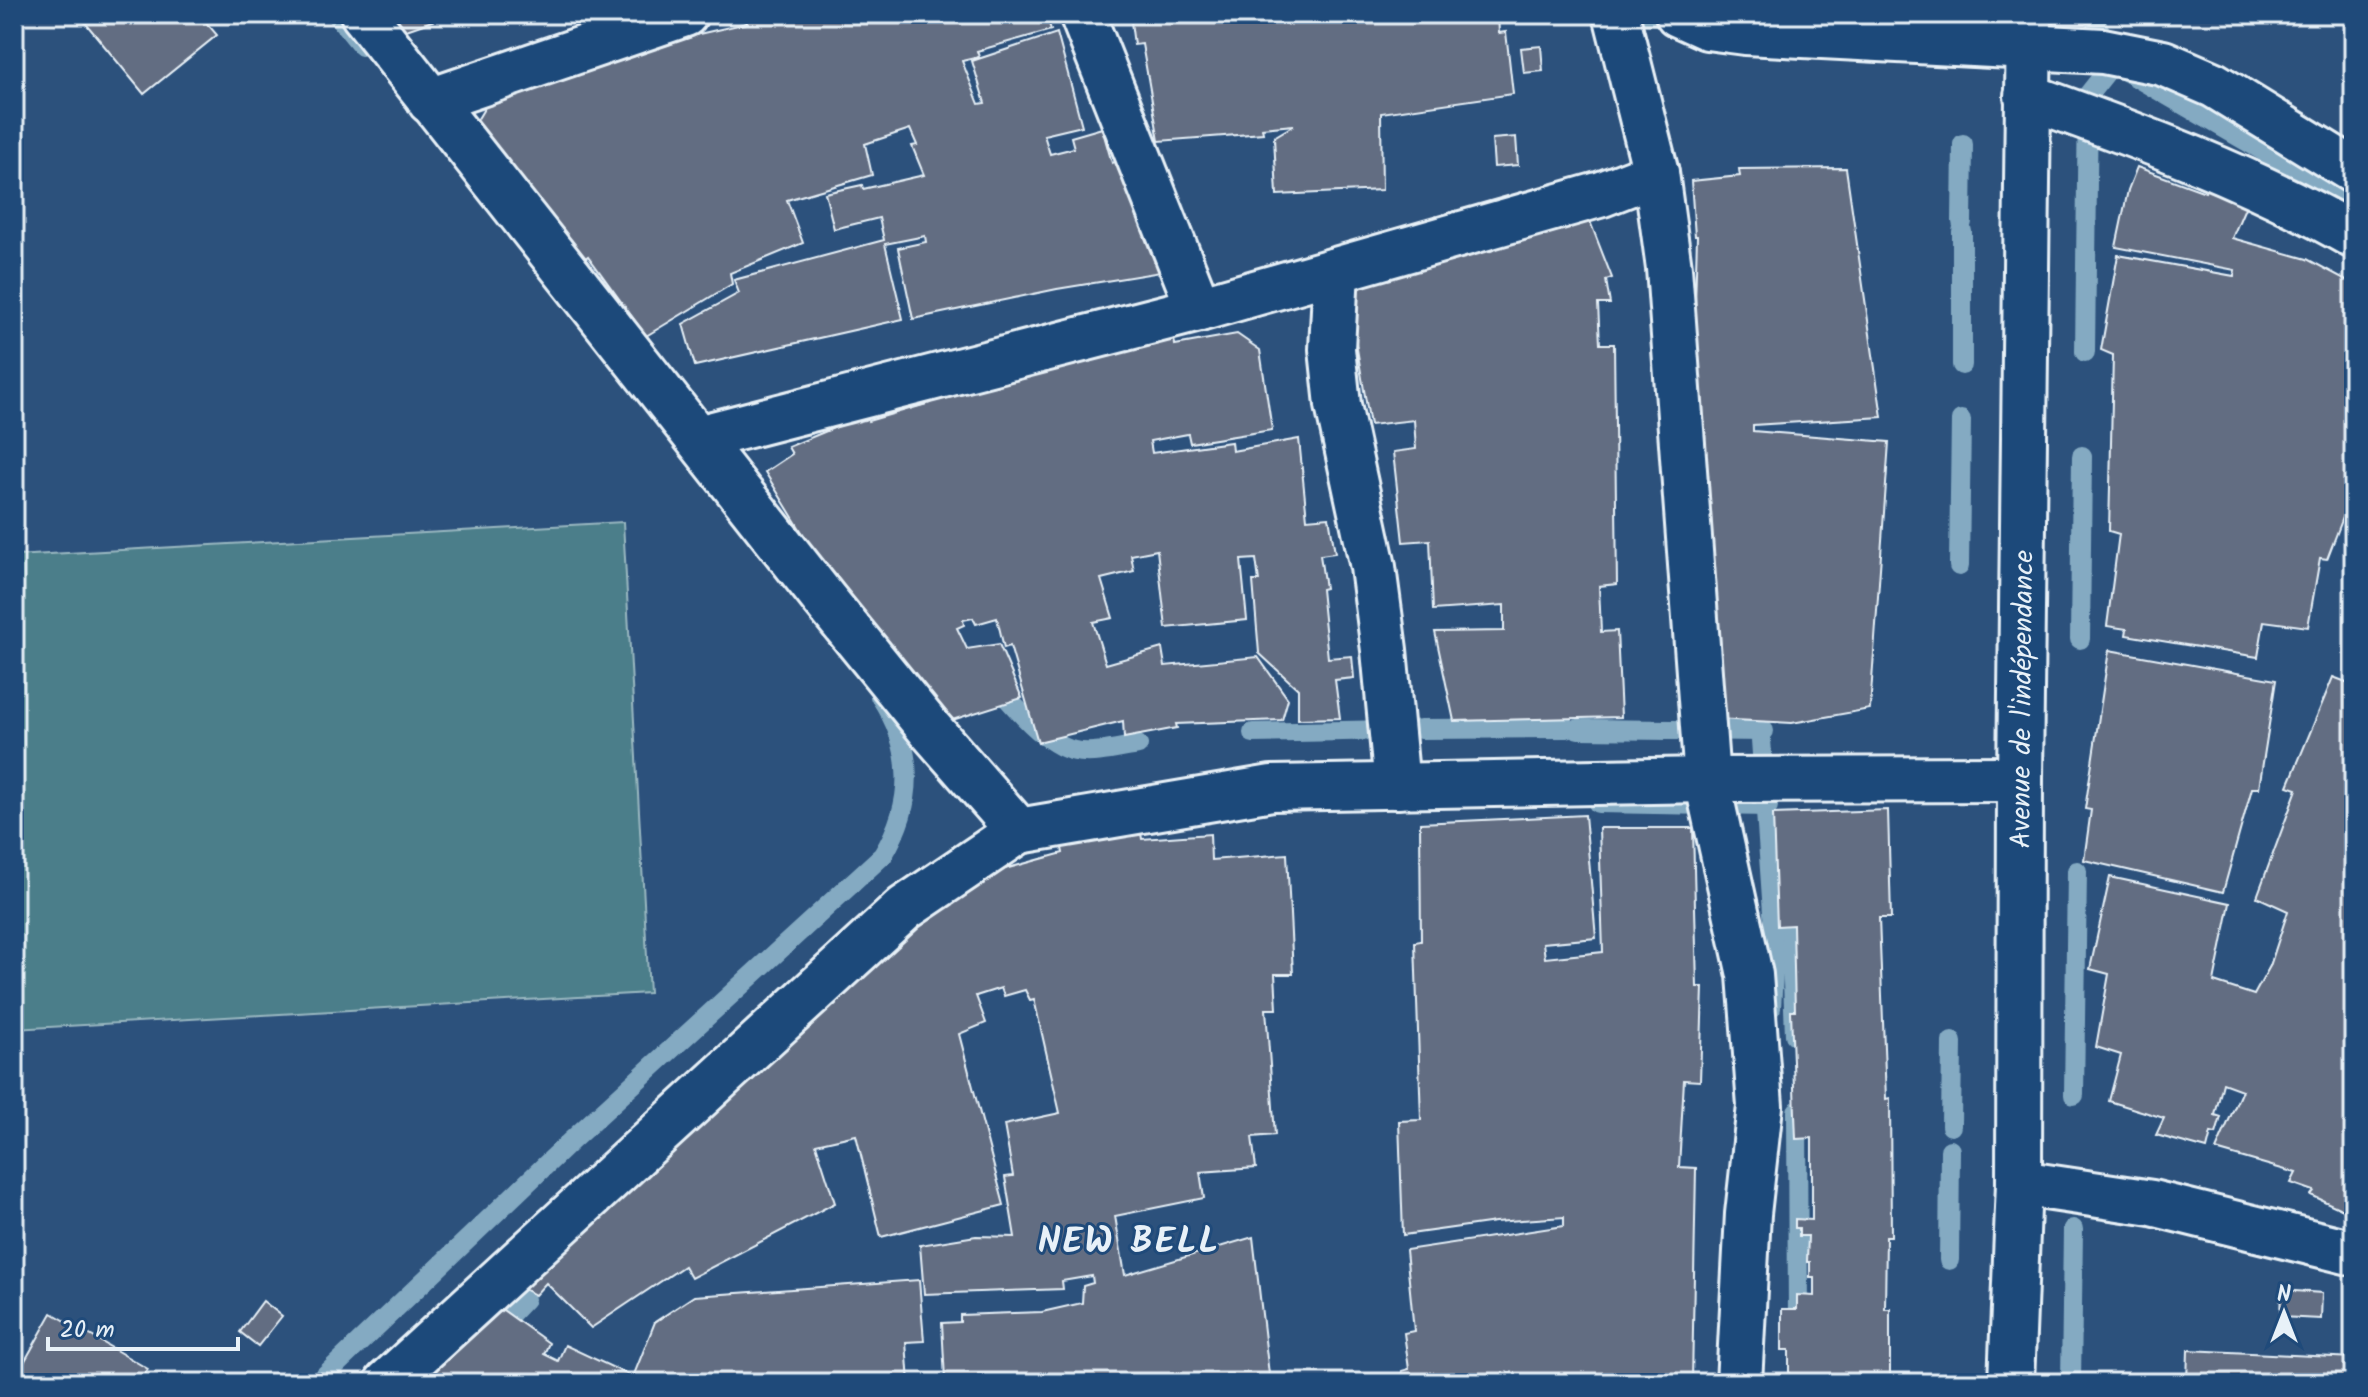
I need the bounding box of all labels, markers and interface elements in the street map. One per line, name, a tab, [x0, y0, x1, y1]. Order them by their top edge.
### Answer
street label: Avenue de l'indépendance	[2000, 549, 2048, 848]
district label: NEW BELL	[1038, 1214, 1220, 1271]
north arrow	[2244, 1273, 2324, 1353]
text: N	[2277, 1278, 2291, 1313]
scale bar	[48, 1301, 238, 1351]
text: 20 m	[60, 1311, 115, 1350]

